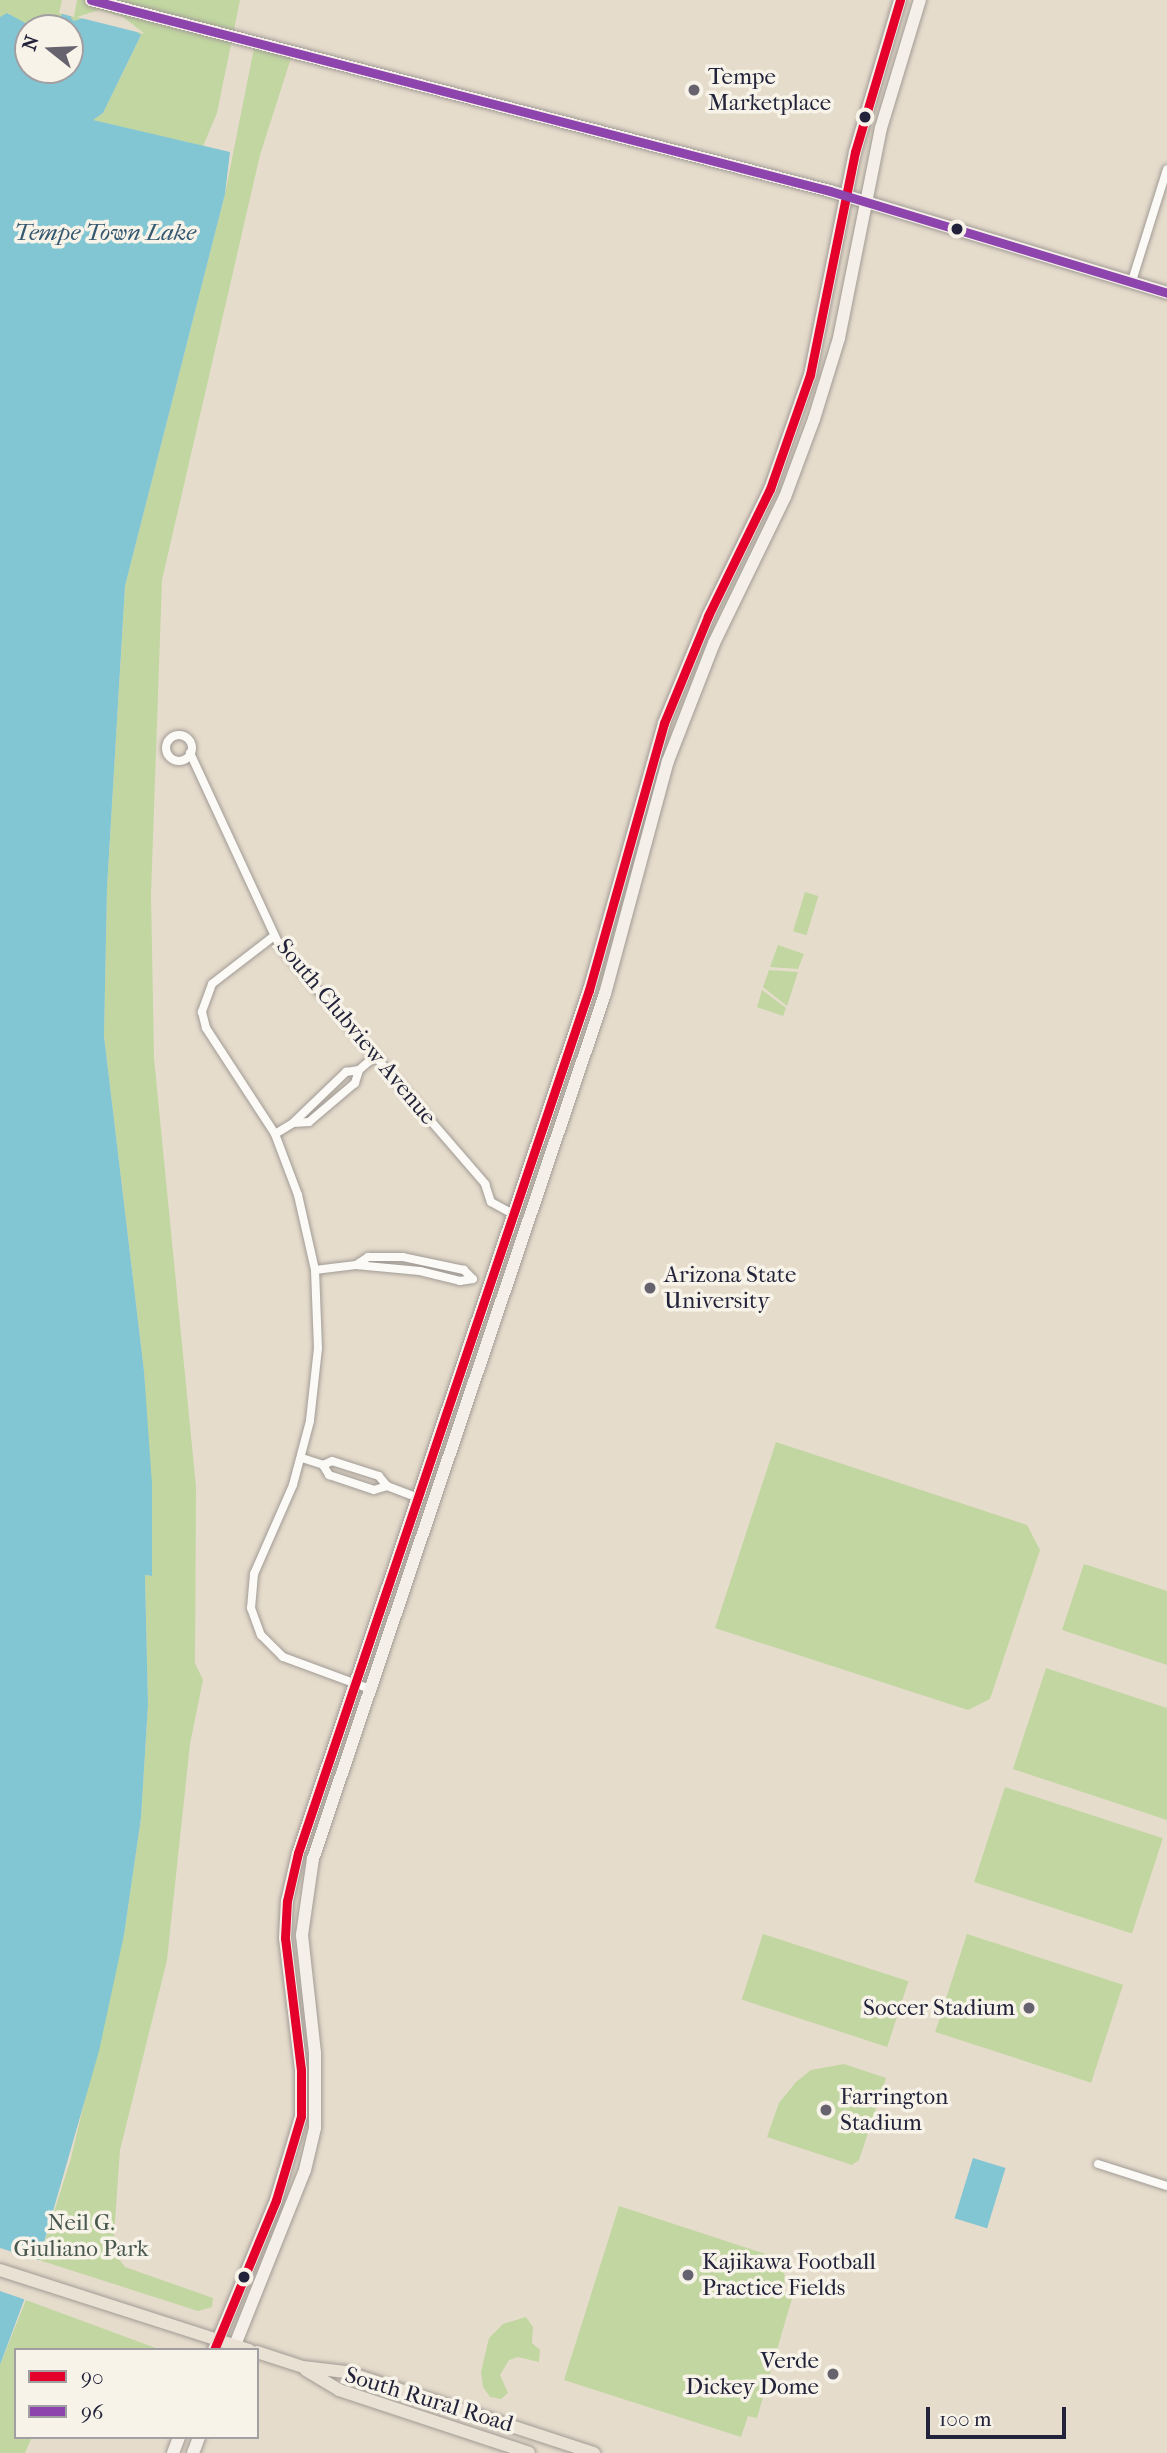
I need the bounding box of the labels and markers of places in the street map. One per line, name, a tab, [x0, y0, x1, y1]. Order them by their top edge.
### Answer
place label: Tempe Marketplace	[708, 63, 831, 117]
marker: Tempe Marketplace	[686, 82, 702, 98]
unlabelled marker	[858, 110, 872, 124]
unlabelled marker	[950, 222, 964, 236]
place label: Arizona State University	[664, 1261, 796, 1315]
marker: Arizona State University	[642, 1280, 658, 1296]
place label: Soccer Stadium	[863, 1994, 1015, 2022]
marker: Soccer Stadium	[1021, 2000, 1037, 2016]
place label: Farrington Stadium	[840, 2083, 948, 2137]
marker: Farrington Stadium	[818, 2102, 834, 2118]
place label: Kajikawa Football Practice Fields	[702, 2248, 876, 2302]
marker: Kajikawa Football Practice Fields	[680, 2267, 696, 2283]
unlabelled marker	[237, 2270, 251, 2284]
place label: Verde Dickey Dome	[686, 2347, 819, 2401]
marker: Verde Dickey Dome	[825, 2366, 841, 2382]

